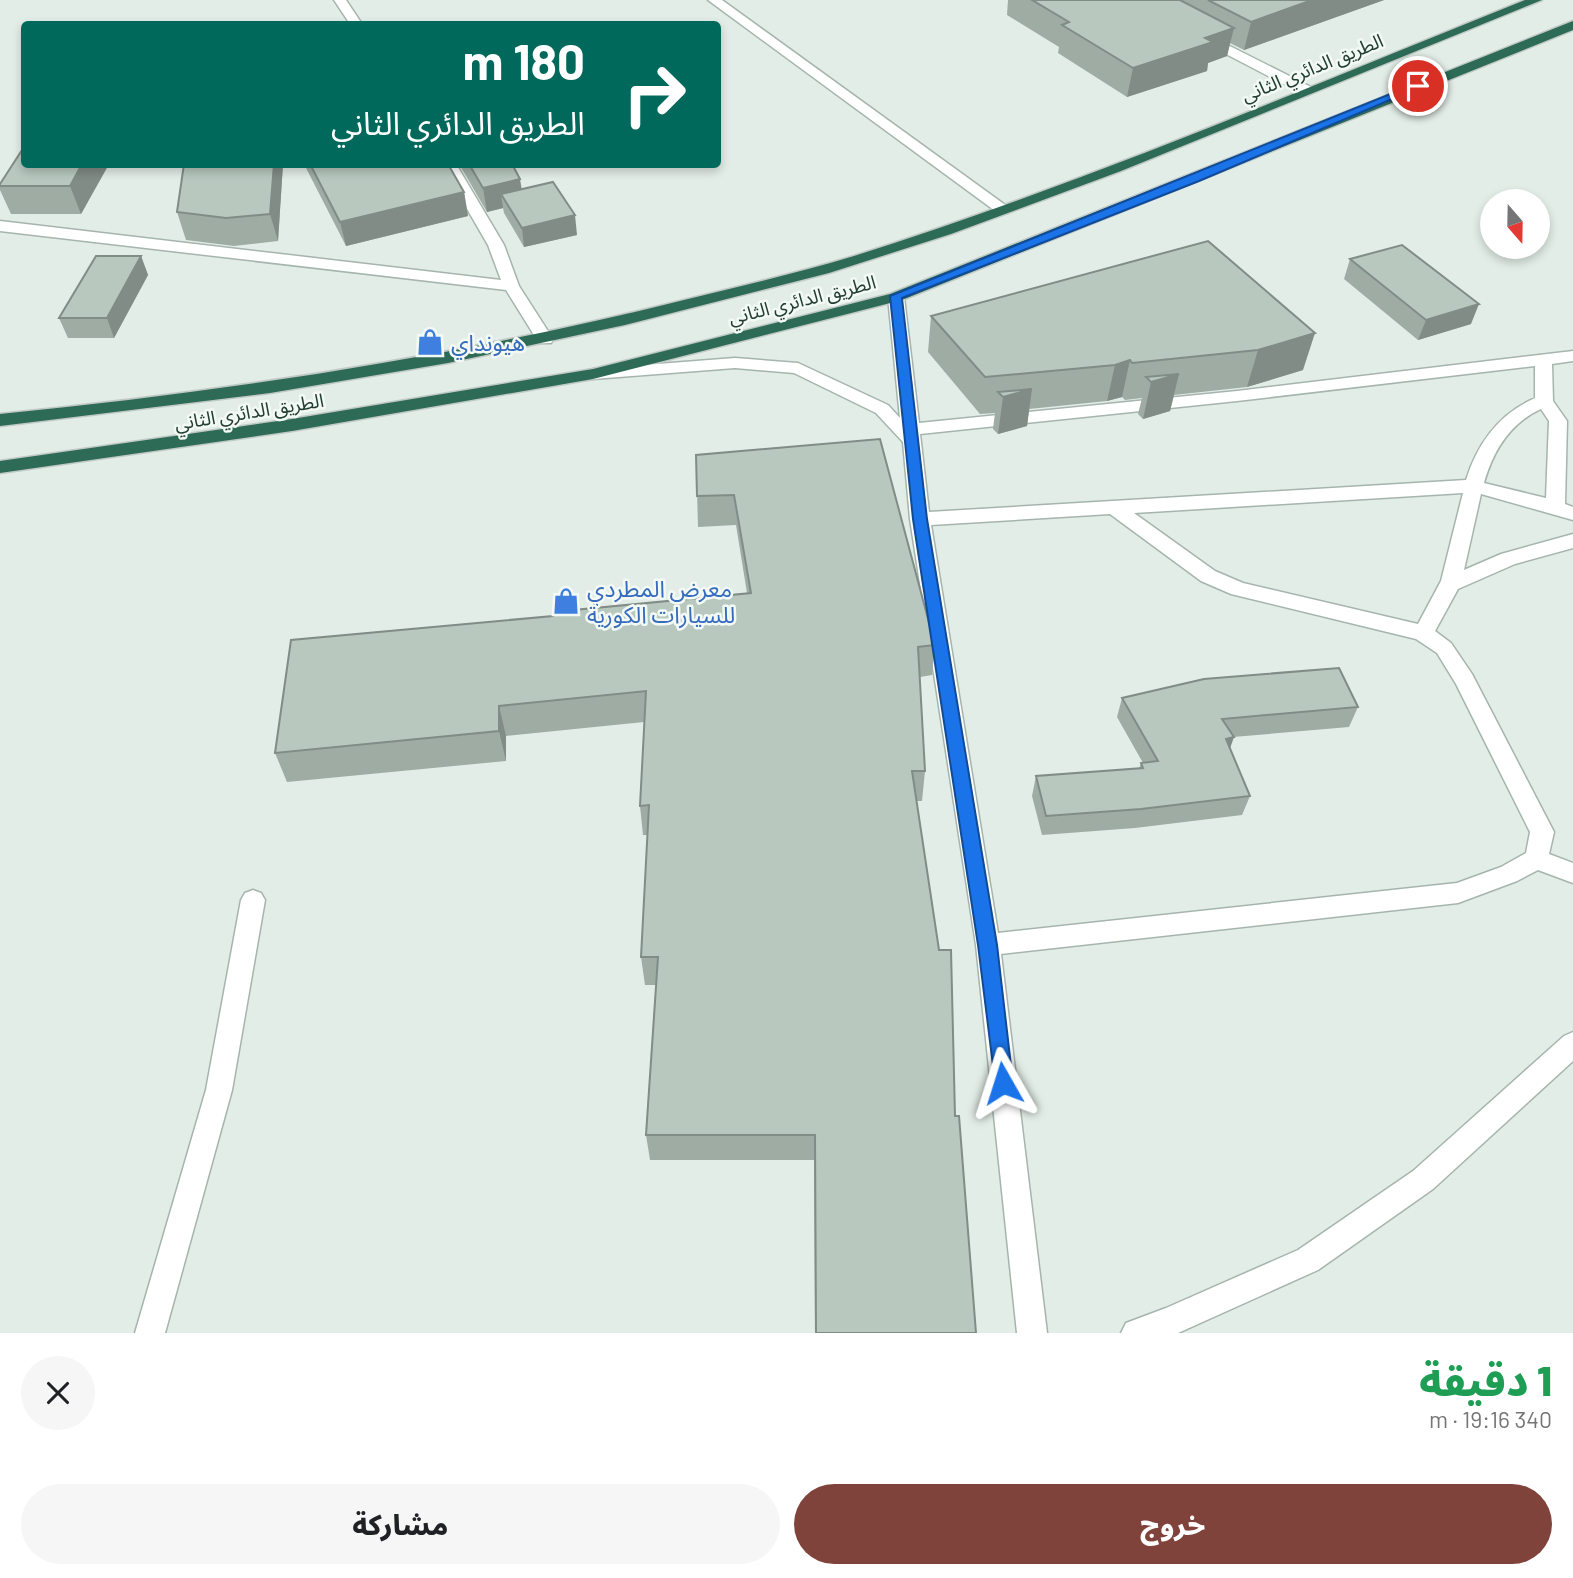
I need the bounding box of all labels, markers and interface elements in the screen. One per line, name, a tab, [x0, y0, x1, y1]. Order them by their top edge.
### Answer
street label: الطريق الدائري الثاني	[1238, 28, 1388, 110]
text: 180 m	[462, 31, 585, 90]
icon: right	[609, 49, 700, 140]
pin	[1388, 56, 1448, 116]
icon: arrive	[1399, 67, 1437, 105]
text: الطريق الدائري الثاني	[331, 103, 585, 141]
north arrow	[1480, 189, 1550, 259]
map controls	[1480, 189, 1550, 259]
street label: الطريق الدائري الثاني	[726, 270, 879, 333]
shop icon: هيونداي	[415, 327, 445, 357]
place label: هيونداي	[451, 328, 525, 360]
street label: الطريق الدائري الثاني	[173, 388, 326, 439]
place label: معرض المطردي للسيارات الكورية	[587, 574, 735, 629]
shop icon: معرض المطردي للسيارات الكورية	[551, 586, 581, 616]
position arrow	[966, 1046, 1040, 1120]
text: 1 دقيقة	[1419, 1354, 1552, 1404]
button: close	[21, 1356, 95, 1430]
text: 340 m · 19:16	[1429, 1405, 1552, 1433]
button: مشاركة	[21, 1484, 780, 1564]
button: خروج	[794, 1484, 1552, 1564]

